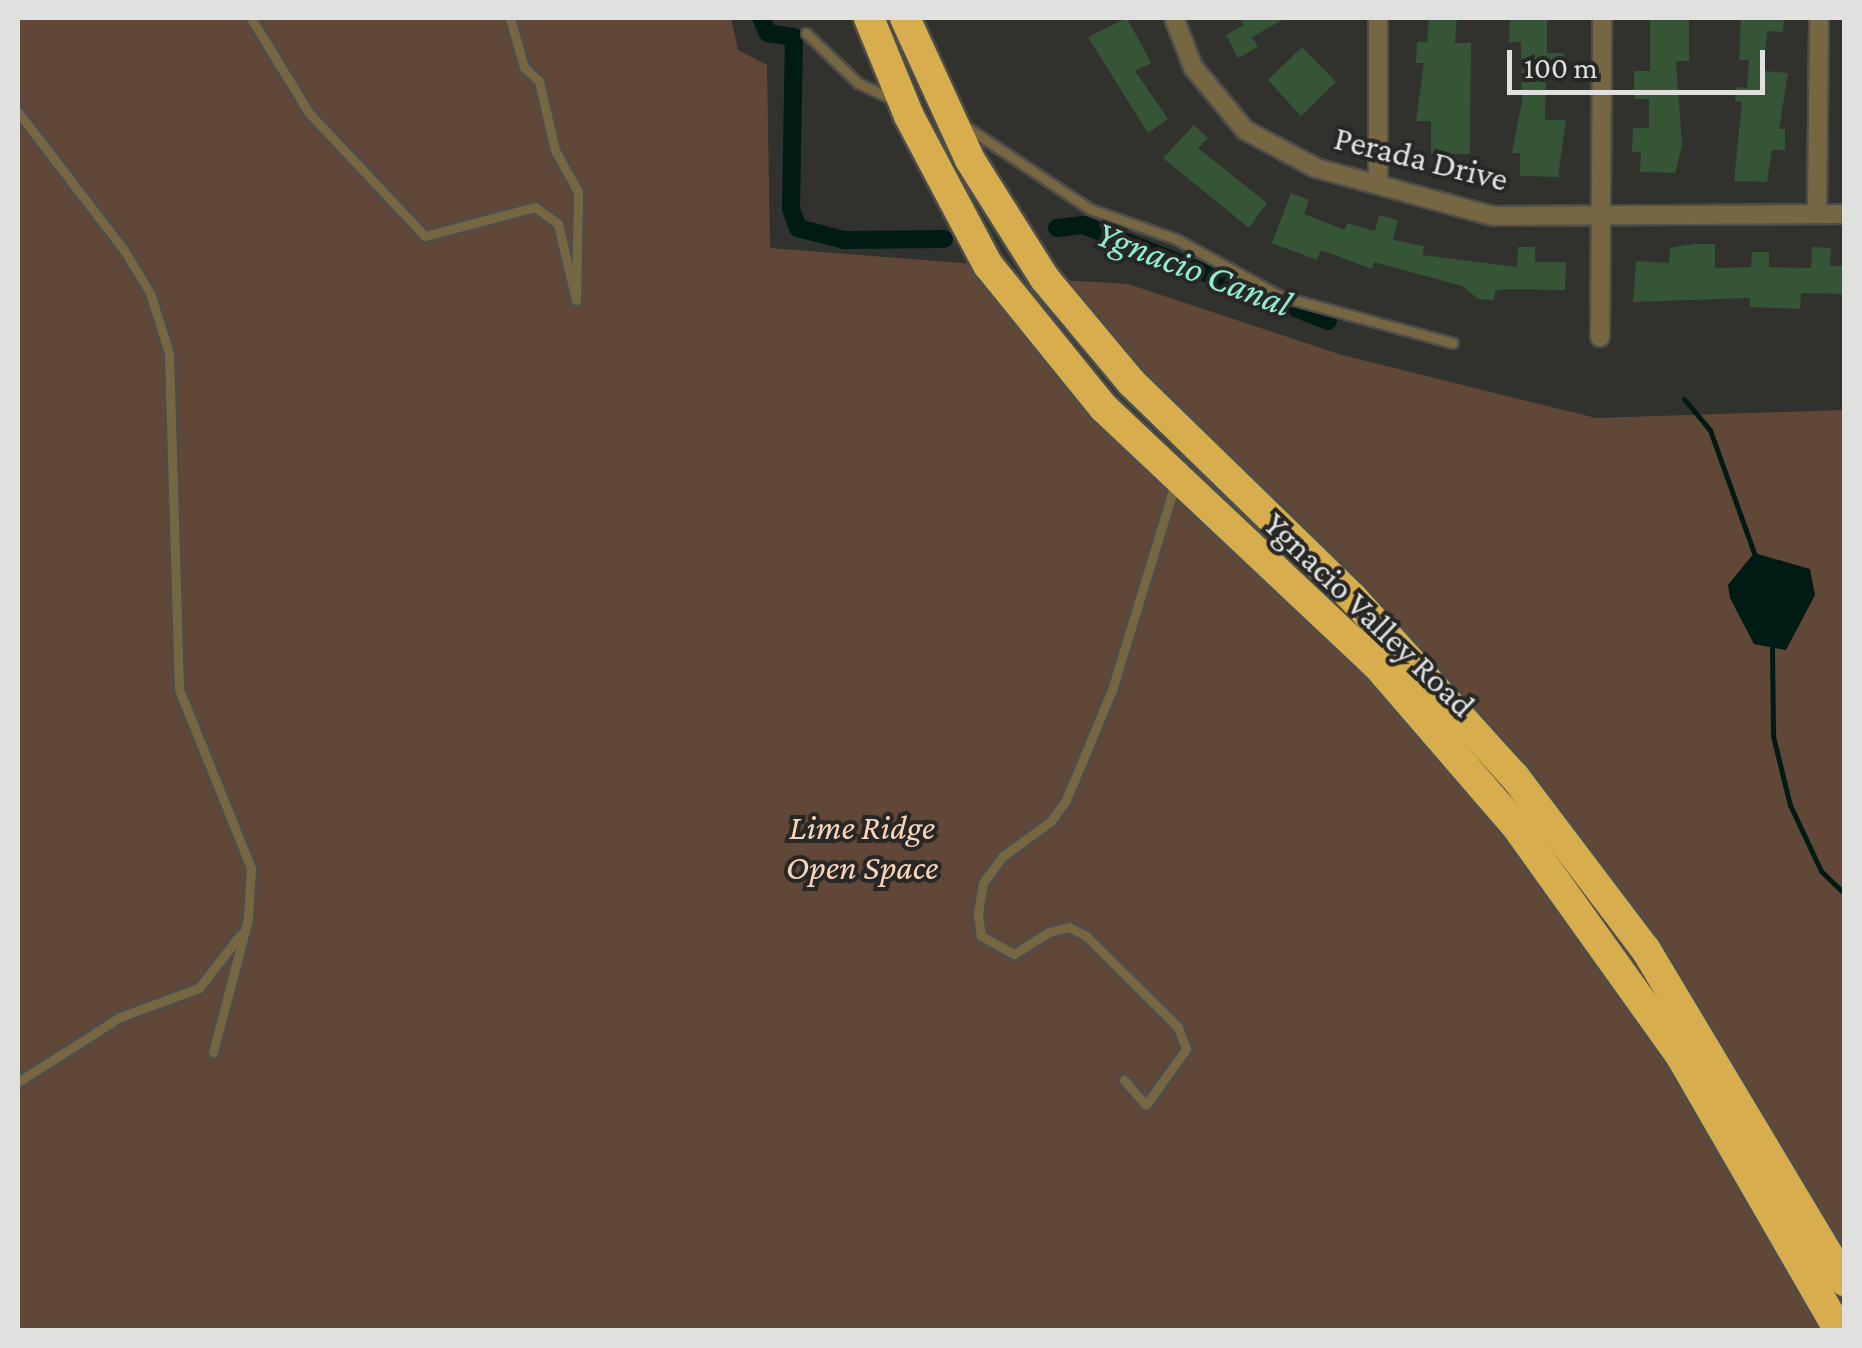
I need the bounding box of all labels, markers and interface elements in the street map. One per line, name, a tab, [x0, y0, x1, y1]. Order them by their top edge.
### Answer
scale bar	[1512, 30, 1770, 92]
text: 100 m	[1524, 51, 1598, 84]
street label: Perada Drive	[1330, 117, 1512, 201]
water label: Ygnacio Canal	[1090, 211, 1298, 327]
street label: Ygnacio Valley Road	[1255, 504, 1483, 726]
park label: Lime Ridge Open Space	[786, 807, 938, 889]

